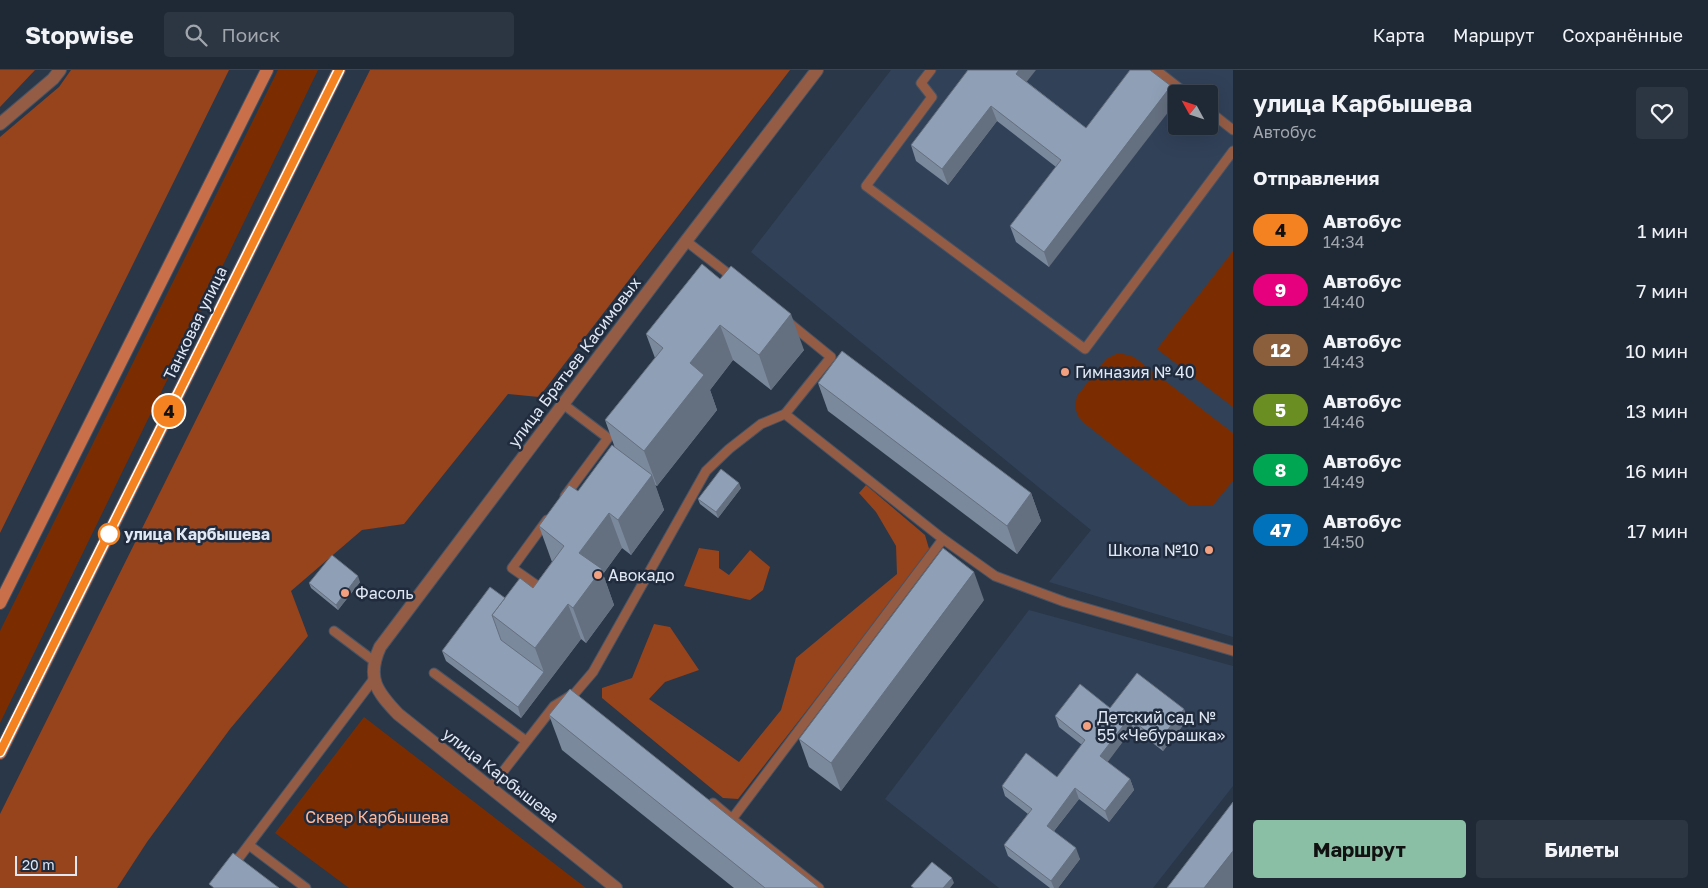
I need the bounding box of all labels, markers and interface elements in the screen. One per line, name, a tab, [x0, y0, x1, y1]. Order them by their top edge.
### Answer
search box	[164, 12, 514, 57]
text: Stopwise	[25, 20, 134, 49]
icon: search	[182, 21, 210, 49]
text: Поиск	[222, 23, 280, 46]
text: Карта	[1373, 24, 1425, 46]
text: Маршрут	[1453, 24, 1534, 46]
text: Сохранённые	[1562, 24, 1683, 46]
north arrow	[1168, 85, 1218, 135]
map controls	[1168, 85, 1218, 135]
button: heart	[1636, 87, 1688, 139]
text: улица Карбышева	[1253, 88, 1472, 117]
text: Автобус	[1253, 122, 1316, 142]
text: Отправления	[1253, 166, 1379, 189]
text: Автобус	[1323, 209, 1401, 232]
text: 4	[1275, 219, 1286, 241]
text: 1 мин	[1637, 219, 1688, 242]
text: 14:34	[1323, 232, 1364, 252]
street label: Танковая улица	[159, 263, 231, 383]
text: Автобус	[1323, 269, 1401, 292]
street label: улица Братьев Касимовых	[503, 273, 645, 451]
text: 9	[1275, 279, 1286, 301]
text: 7 мин	[1636, 279, 1688, 302]
text: 14:40	[1323, 292, 1365, 312]
text: Автобус	[1323, 329, 1401, 352]
text: 12	[1270, 339, 1291, 361]
text: 10 мин	[1625, 339, 1688, 362]
text: 14:43	[1323, 352, 1364, 372]
place label: Гимназия № 40	[1075, 362, 1195, 382]
marker: Гимназия № 40	[1059, 366, 1071, 378]
text: Автобус	[1323, 389, 1401, 412]
line badge: 4	[153, 395, 185, 427]
text: 5	[1275, 399, 1286, 421]
text: 13 мин	[1626, 399, 1688, 422]
text: 4	[163, 400, 175, 422]
text: 14:46	[1323, 412, 1365, 432]
text: Автобус	[1323, 449, 1401, 472]
text: 8	[1275, 459, 1286, 481]
text: 16 мин	[1626, 459, 1688, 482]
text: 14:49	[1323, 472, 1365, 492]
text: Автобус	[1323, 509, 1401, 532]
text: 47	[1270, 519, 1291, 541]
text: 17 мин	[1627, 519, 1688, 542]
marker: улица Карбышева	[98, 523, 120, 545]
place label: улица Карбышева	[124, 524, 270, 544]
text: 14:50	[1323, 532, 1365, 552]
place label: Школа №10	[1108, 540, 1199, 560]
marker: Школа №10	[1203, 544, 1215, 556]
place label: Авокадо	[608, 565, 675, 585]
marker: Авокадо	[592, 569, 604, 581]
place label: Фасоль	[355, 583, 414, 603]
marker: Фасоль	[339, 587, 351, 599]
place label: Детский сад № 55 «Чебурашка»	[1097, 707, 1225, 745]
marker: Детский сад № 55 «Чебурашка»	[1081, 720, 1093, 732]
street label: улица Карбышева	[439, 723, 563, 827]
park label: Сквер Карбышева	[305, 807, 449, 827]
button: Маршрут	[1253, 820, 1466, 878]
button: Билеты	[1476, 820, 1688, 878]
scale bar	[15, 853, 78, 876]
text: 20 m	[22, 856, 55, 873]

